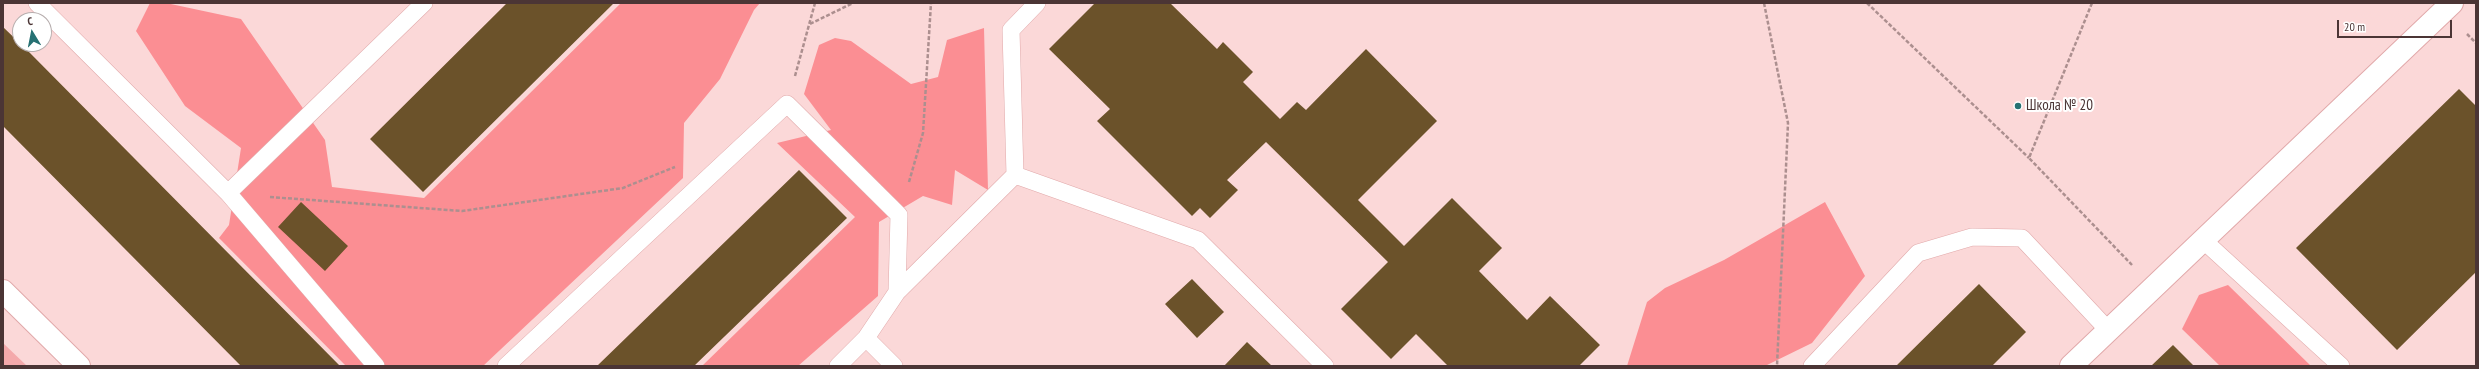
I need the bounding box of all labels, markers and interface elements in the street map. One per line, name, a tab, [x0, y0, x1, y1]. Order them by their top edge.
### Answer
north arrow	[12, 12, 52, 52]
scale bar	[2339, 12, 2454, 38]
text: С	[26, 14, 34, 28]
text: 20 m	[2344, 19, 2365, 34]
place label: Школа № 20	[2026, 97, 2093, 115]
marker: Школа № 20	[2013, 101, 2023, 111]

